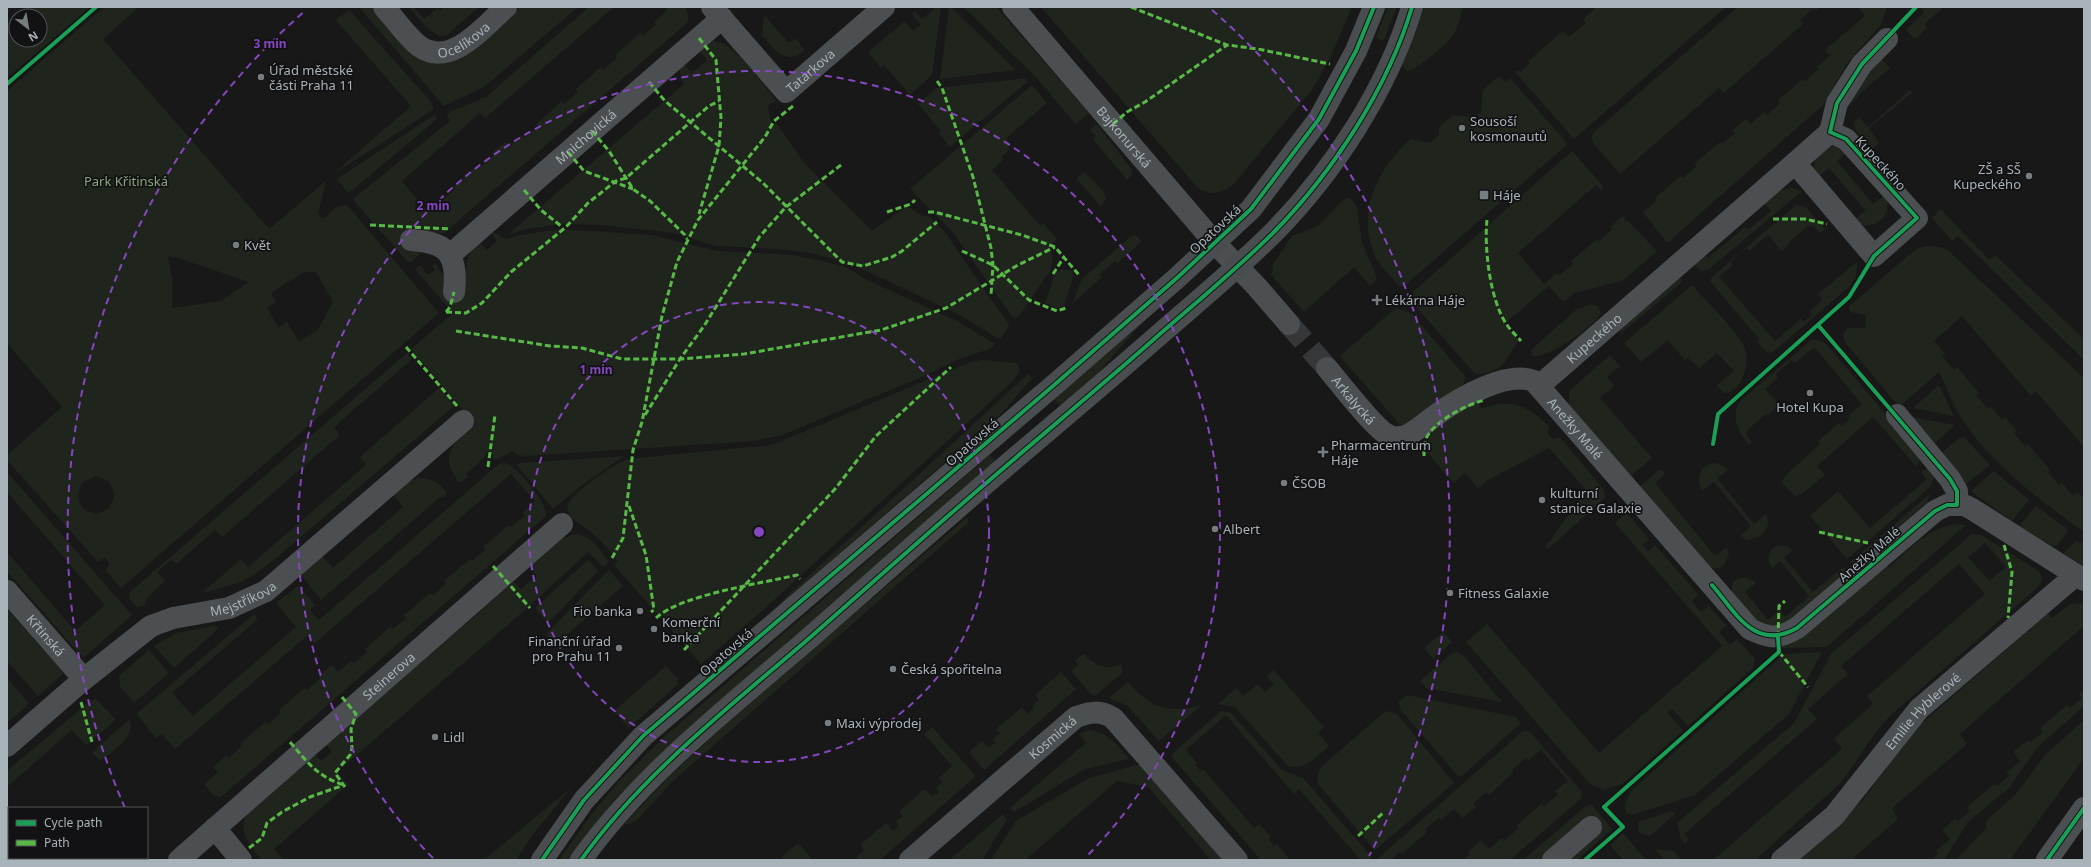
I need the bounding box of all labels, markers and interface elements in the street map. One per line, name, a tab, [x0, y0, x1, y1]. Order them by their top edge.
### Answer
north arrow	[8, 8, 48, 48]
street label: Ocelíkova	[437, 18, 494, 62]
text: N	[26, 28, 41, 46]
text: 3 min	[253, 35, 287, 52]
street label: Tatarkova	[782, 45, 839, 97]
place label: Úřad městské části Praha 11	[269, 61, 354, 94]
marker: Úřad městské části Praha 11	[256, 72, 266, 82]
street label: Bajkonurská	[1093, 102, 1156, 172]
street label: Mnichovická	[551, 105, 620, 168]
place label: Sousoší kosmonautů	[1470, 112, 1547, 145]
marker: Sousoší kosmonautů	[1457, 123, 1467, 133]
street label: Kupeckého	[1852, 132, 1910, 194]
place label: ZŠ a SŠ Kupeckého	[1953, 160, 2021, 193]
marker: ZŠ a SŠ Kupeckého	[2024, 171, 2034, 181]
park label: Park Křitinská	[84, 172, 168, 190]
place label: Háje	[1493, 186, 1521, 204]
marker: Háje	[1478, 189, 1490, 201]
text: 2 min	[416, 197, 450, 214]
street label: Opatovská	[1185, 200, 1245, 258]
place label: Květ	[244, 236, 271, 254]
marker: Květ	[231, 240, 241, 250]
place label: Lékárna Háje	[1385, 291, 1465, 309]
marker: Lékárna Háje	[1372, 295, 1382, 305]
street label: Kupeckého	[1563, 309, 1626, 367]
text: 1 min	[579, 361, 613, 378]
street label: Arkalycká	[1328, 372, 1380, 429]
marker: Hotel Kupa	[1805, 388, 1815, 398]
street label: Anežky Malé	[1543, 394, 1607, 463]
place label: Hotel Kupa	[1776, 398, 1844, 416]
street label: Opatovská	[942, 414, 1002, 470]
place label: Pharmacentrum Háje	[1331, 436, 1431, 469]
marker: Pharmacentrum Háje	[1318, 447, 1328, 457]
place label: ČSOB	[1292, 474, 1326, 492]
marker: ČSOB	[1279, 478, 1289, 488]
place label: kulturní stanice Galaxie	[1550, 484, 1642, 517]
marker: kulturní stanice Galaxie	[1537, 495, 1547, 505]
place label: Albert	[1223, 520, 1260, 538]
street label: Anežky Malé	[1834, 522, 1904, 586]
marker: Albert	[1210, 524, 1220, 534]
centre of rings	[752, 525, 766, 539]
street label: Mejstříkova	[209, 577, 280, 620]
place label: Fitness Galaxie	[1458, 584, 1549, 602]
marker: Fitness Galaxie	[1445, 588, 1455, 598]
place label: Fio banka	[573, 602, 632, 620]
marker: Fio banka	[635, 606, 645, 616]
street label: Křtinská	[23, 611, 69, 660]
place label: Komerční banka	[662, 613, 721, 646]
marker: Komerční banka	[649, 624, 659, 634]
street label: Opatovská	[696, 624, 756, 680]
place label: Finanční úřad pro Prahu 11	[528, 632, 611, 665]
marker: Finanční úřad pro Prahu 11	[614, 643, 624, 653]
street label: Steinerova	[359, 648, 419, 704]
place label: Česká spořitelna	[901, 660, 1002, 678]
marker: Česká spořitelna	[888, 664, 898, 674]
street label: Emilie Hyblerové	[1881, 668, 1965, 754]
street label: Kosmická	[1025, 711, 1080, 763]
place label: Maxi výprodej	[836, 714, 922, 732]
marker: Maxi výprodej	[823, 718, 833, 728]
place label: Lidl	[443, 728, 465, 746]
marker: Lidl	[430, 732, 440, 742]
legend	[8, 807, 148, 859]
text: Cycle path	[44, 814, 102, 831]
text: Path	[44, 834, 70, 851]

